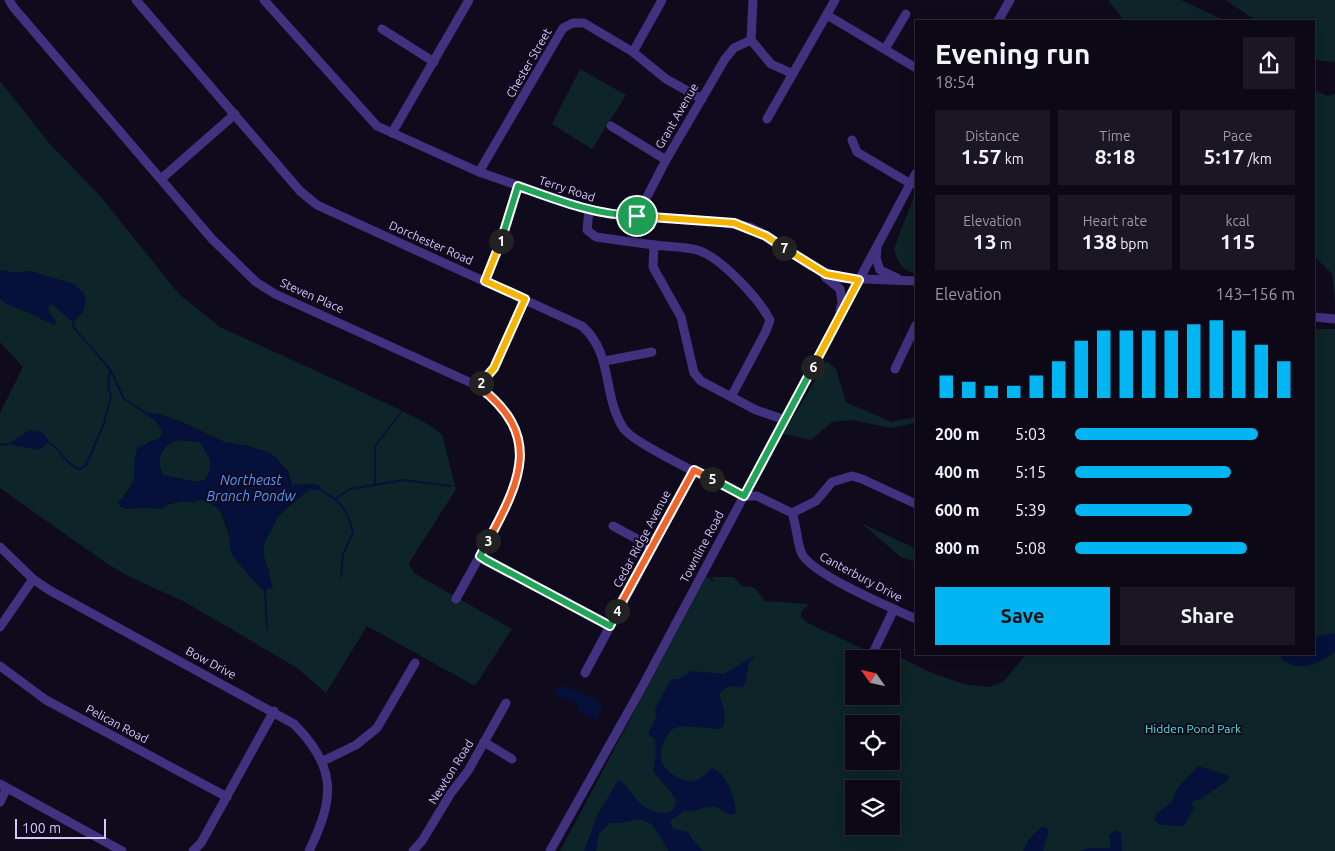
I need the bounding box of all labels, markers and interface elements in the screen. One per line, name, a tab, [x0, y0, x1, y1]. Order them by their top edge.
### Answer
street label: Chester Street	[503, 25, 554, 100]
button: share	[1243, 37, 1295, 89]
text: Evening run	[935, 38, 1090, 69]
text: 18:54	[935, 73, 975, 91]
street label: Grant Avenue	[653, 81, 701, 151]
text: Distance	[965, 128, 1019, 144]
text: Time	[1099, 128, 1131, 144]
text: Pace	[1223, 128, 1252, 144]
text: 1.57	[961, 144, 1002, 168]
text: 8:18	[1095, 144, 1135, 168]
text: 5:17	[1204, 144, 1244, 168]
text: km	[1002, 151, 1024, 167]
text: /km	[1244, 151, 1272, 167]
street label: Terry Road	[537, 173, 597, 204]
pin	[616, 195, 658, 237]
icon: arrive	[623, 202, 651, 230]
text: Elevation	[963, 213, 1022, 229]
text: Heart rate	[1083, 213, 1147, 229]
text: kcal	[1226, 213, 1250, 229]
street label: Dorchester Road	[387, 218, 475, 267]
pin: 1	[488, 228, 514, 254]
text: 13	[973, 229, 997, 253]
text: 138	[1081, 229, 1117, 253]
text: 115	[1220, 229, 1255, 253]
text: 1	[498, 233, 505, 249]
pin: 7	[772, 236, 796, 260]
text: m	[997, 236, 1012, 252]
text: bpm	[1117, 236, 1149, 252]
text: 7	[781, 240, 788, 256]
street label: Steven Place	[278, 276, 346, 315]
text: Elevation	[935, 285, 1002, 303]
text: 143–156 m	[1215, 285, 1295, 303]
pin: 6	[800, 354, 826, 380]
text: 6	[810, 359, 817, 375]
pin: 2	[468, 370, 494, 396]
text: 2	[478, 375, 485, 391]
text: 200 m	[935, 425, 980, 443]
text: 5:03	[1015, 425, 1046, 443]
text: 400 m	[935, 463, 980, 481]
text: 5:15	[1015, 463, 1046, 481]
pin: 5	[700, 466, 724, 492]
text: 5	[709, 471, 716, 487]
water label: Northeast Branch Pondw	[206, 472, 297, 504]
street label: Cedar Ridge Avenue	[610, 488, 673, 590]
text: 600 m	[935, 501, 980, 519]
text: 5:39	[1015, 501, 1046, 519]
street label: Townline Road	[677, 509, 726, 585]
pin: 3	[476, 528, 500, 554]
text: 3	[485, 533, 492, 549]
text: 800 m	[935, 539, 980, 557]
text: 5:08	[1015, 539, 1046, 557]
street label: Canterbury Drive	[818, 549, 905, 604]
button: Save	[935, 587, 1110, 645]
button: Share	[1120, 587, 1295, 645]
pin: 4	[604, 598, 630, 624]
text: 4	[614, 603, 621, 619]
street label: Bow Drive	[184, 644, 239, 681]
north arrow	[845, 650, 900, 705]
map controls	[845, 650, 900, 835]
street label: Pelican Road	[84, 702, 151, 745]
button: locate	[845, 715, 900, 770]
park label: Hidden Pond Park	[1145, 722, 1241, 735]
street label: Newton Road	[426, 737, 476, 806]
button: layers	[845, 780, 900, 835]
scale bar	[15, 816, 106, 839]
text: 100 m	[22, 820, 61, 836]

